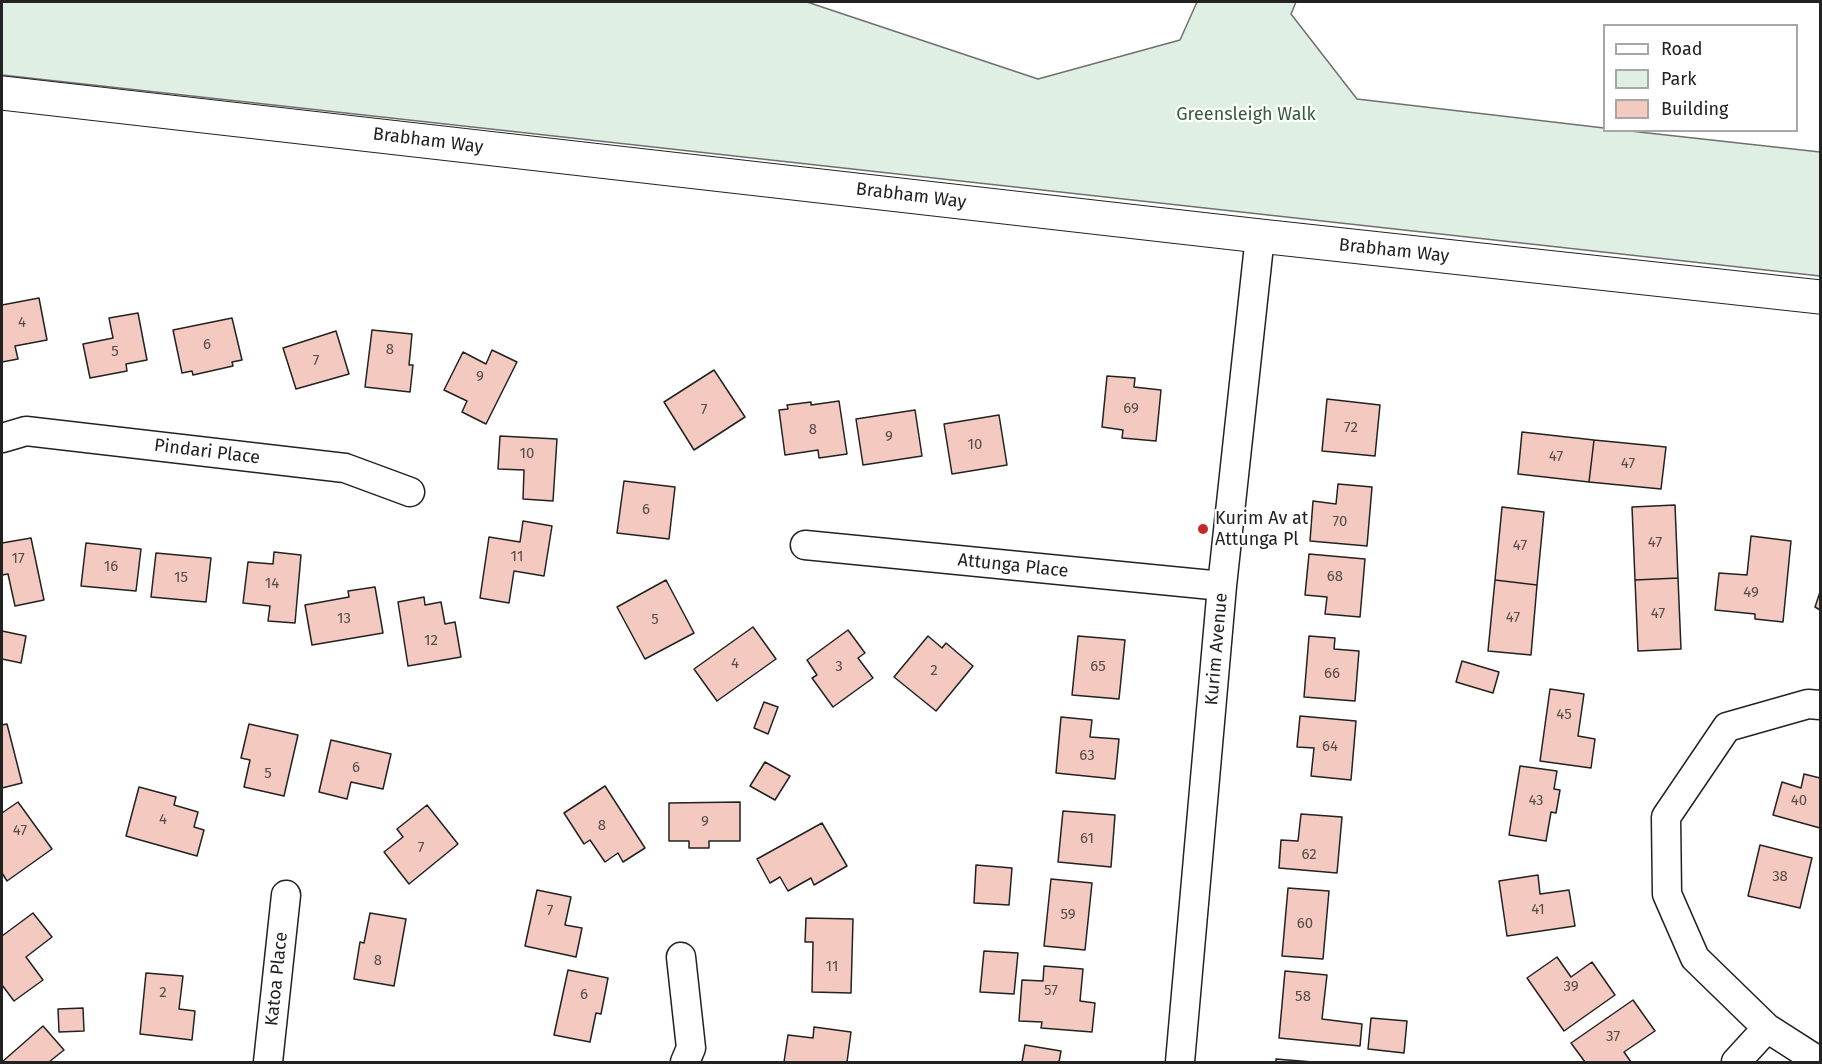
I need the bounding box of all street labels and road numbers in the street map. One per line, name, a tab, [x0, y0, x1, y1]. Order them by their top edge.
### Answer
street label: Brabham Way	[372, 124, 484, 158]
street label: Brabham Way	[855, 179, 967, 213]
street label: Brabham Way	[1338, 234, 1450, 268]
street label: Pindari Place	[153, 435, 261, 469]
street label: Attunga Place	[957, 549, 1069, 583]
street label: Kurim Avenue	[1201, 592, 1233, 706]
street label: Katoa Place	[261, 931, 293, 1027]

